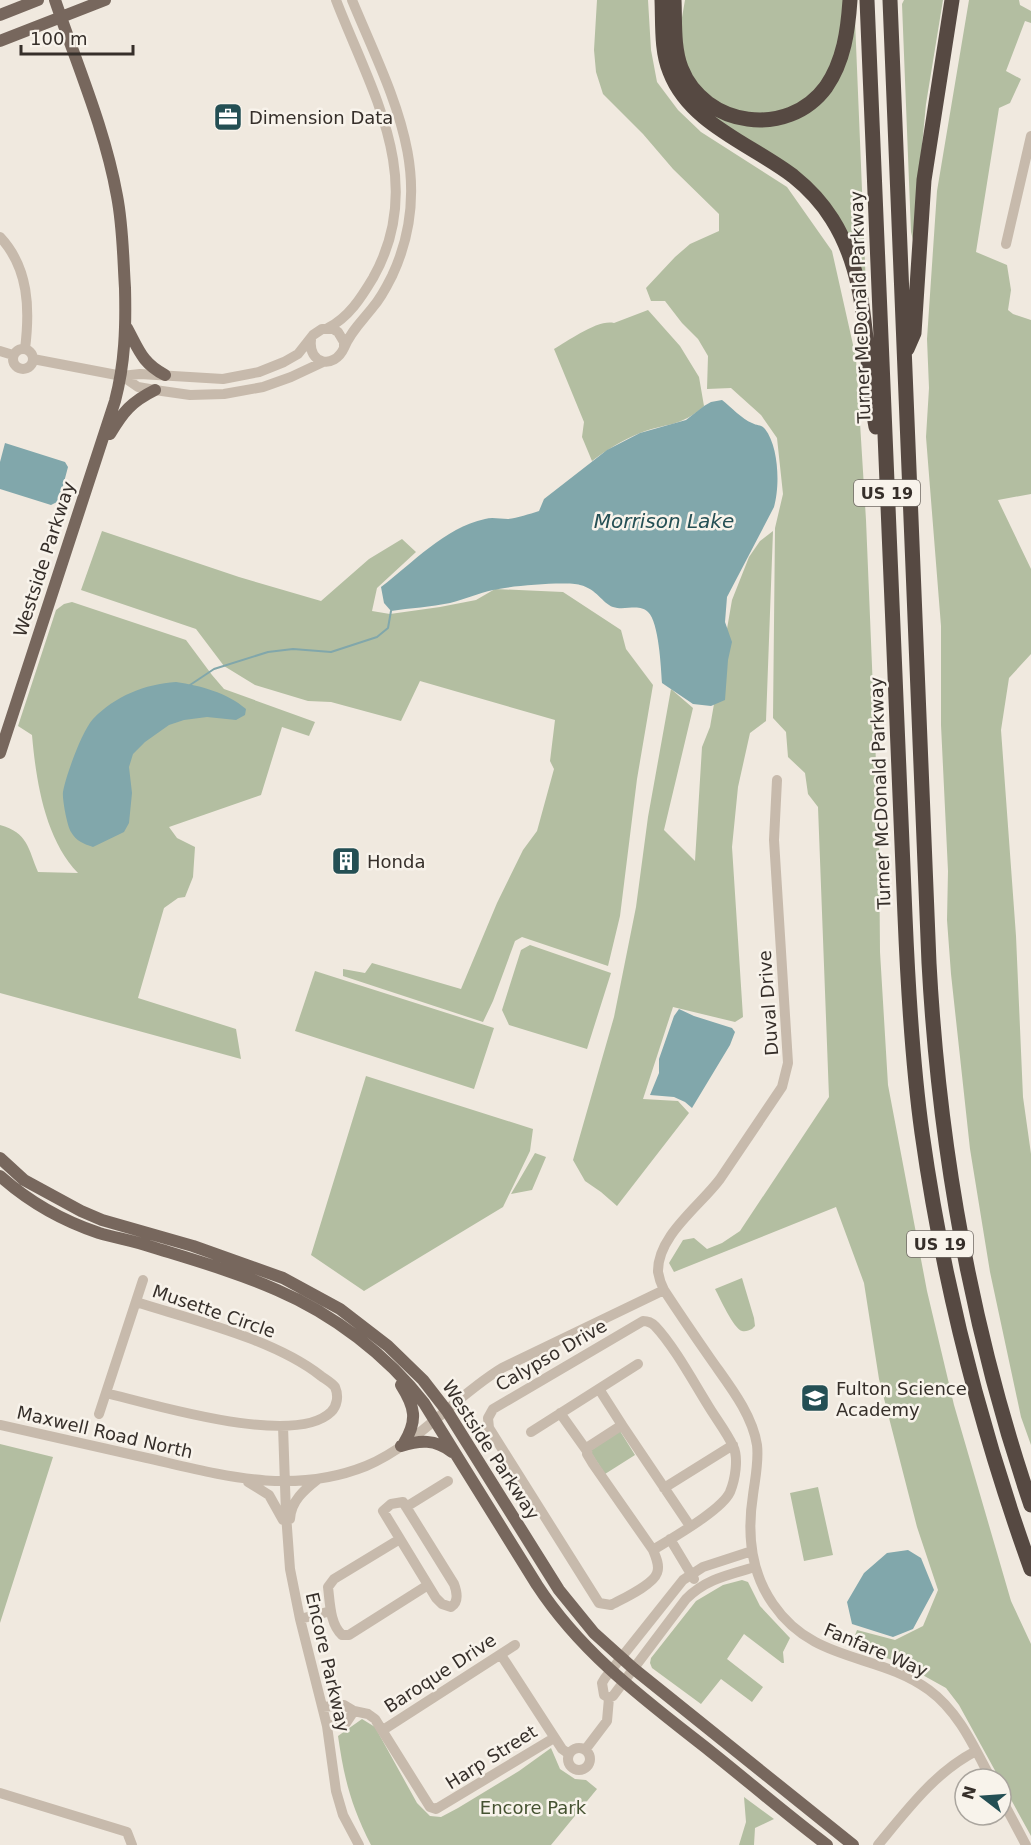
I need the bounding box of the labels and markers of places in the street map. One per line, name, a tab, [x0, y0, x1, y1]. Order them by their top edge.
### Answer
office icon: Dimension Data	[212, 101, 244, 133]
place label: Dimension Data	[249, 107, 393, 128]
building icon: Honda	[330, 845, 362, 877]
place label: Honda	[367, 851, 425, 872]
place label: Fulton Science Academy	[836, 1378, 967, 1420]
school or university icon: Fulton Science Academy	[799, 1382, 831, 1414]

